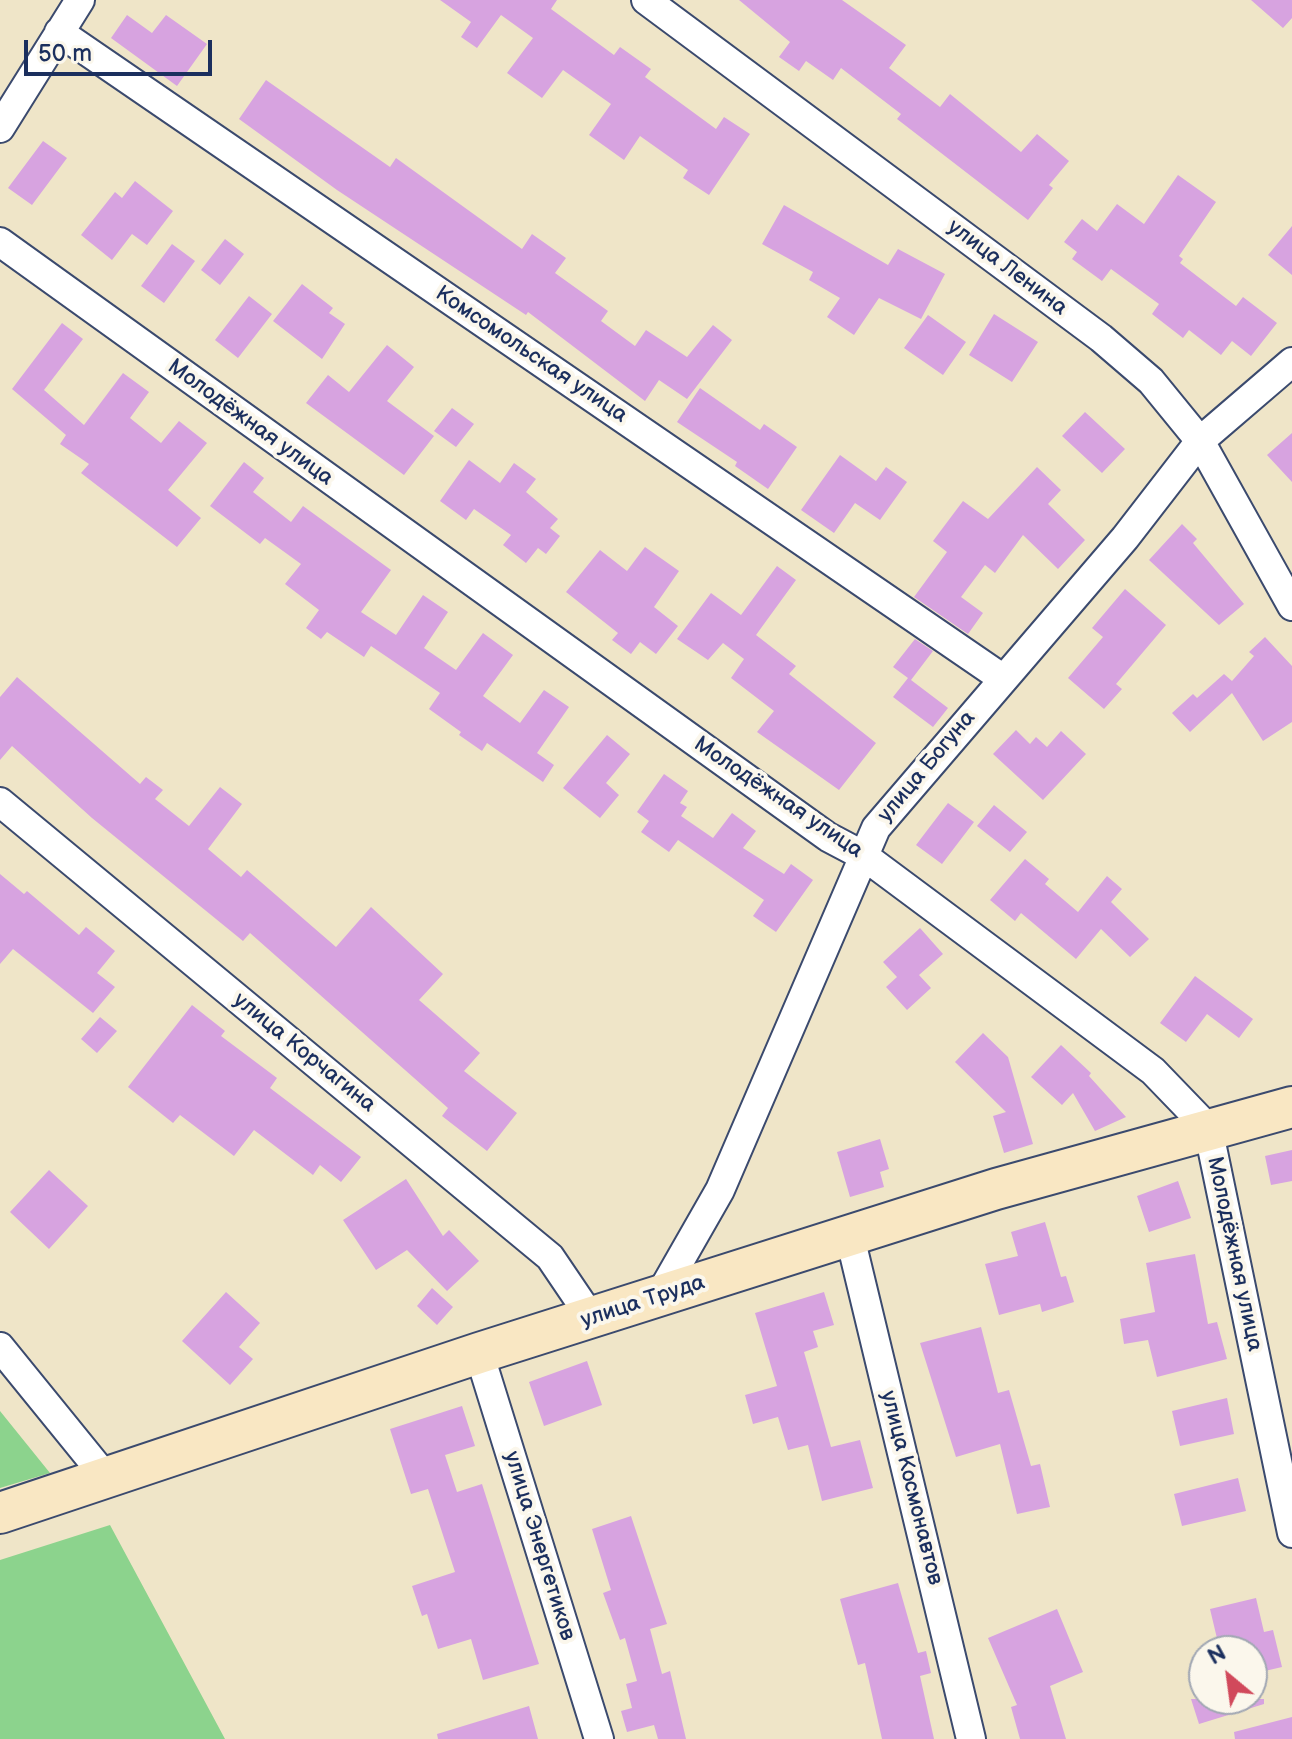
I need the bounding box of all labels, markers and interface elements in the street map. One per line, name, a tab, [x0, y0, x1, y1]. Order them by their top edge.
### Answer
scale bar	[28, 24, 216, 74]
text: 50 m	[38, 39, 92, 68]
street label: улица Ленина	[942, 214, 1072, 322]
street label: Комсомольская улица	[430, 281, 632, 429]
street label: Молодёжная улица	[162, 354, 338, 492]
street label: улица Богуна	[873, 706, 981, 828]
street label: Молодёжная улица	[688, 732, 868, 864]
street label: улица Корчагина	[227, 987, 381, 1119]
street label: Молодёжная улица	[1200, 1154, 1268, 1354]
street label: улица Труда	[578, 1270, 708, 1334]
street label: улица Космонавтов	[874, 1388, 948, 1588]
street label: улица Энергетиков	[498, 1448, 580, 1644]
north arrow	[1188, 1635, 1268, 1715]
text: N	[1203, 1640, 1231, 1671]

